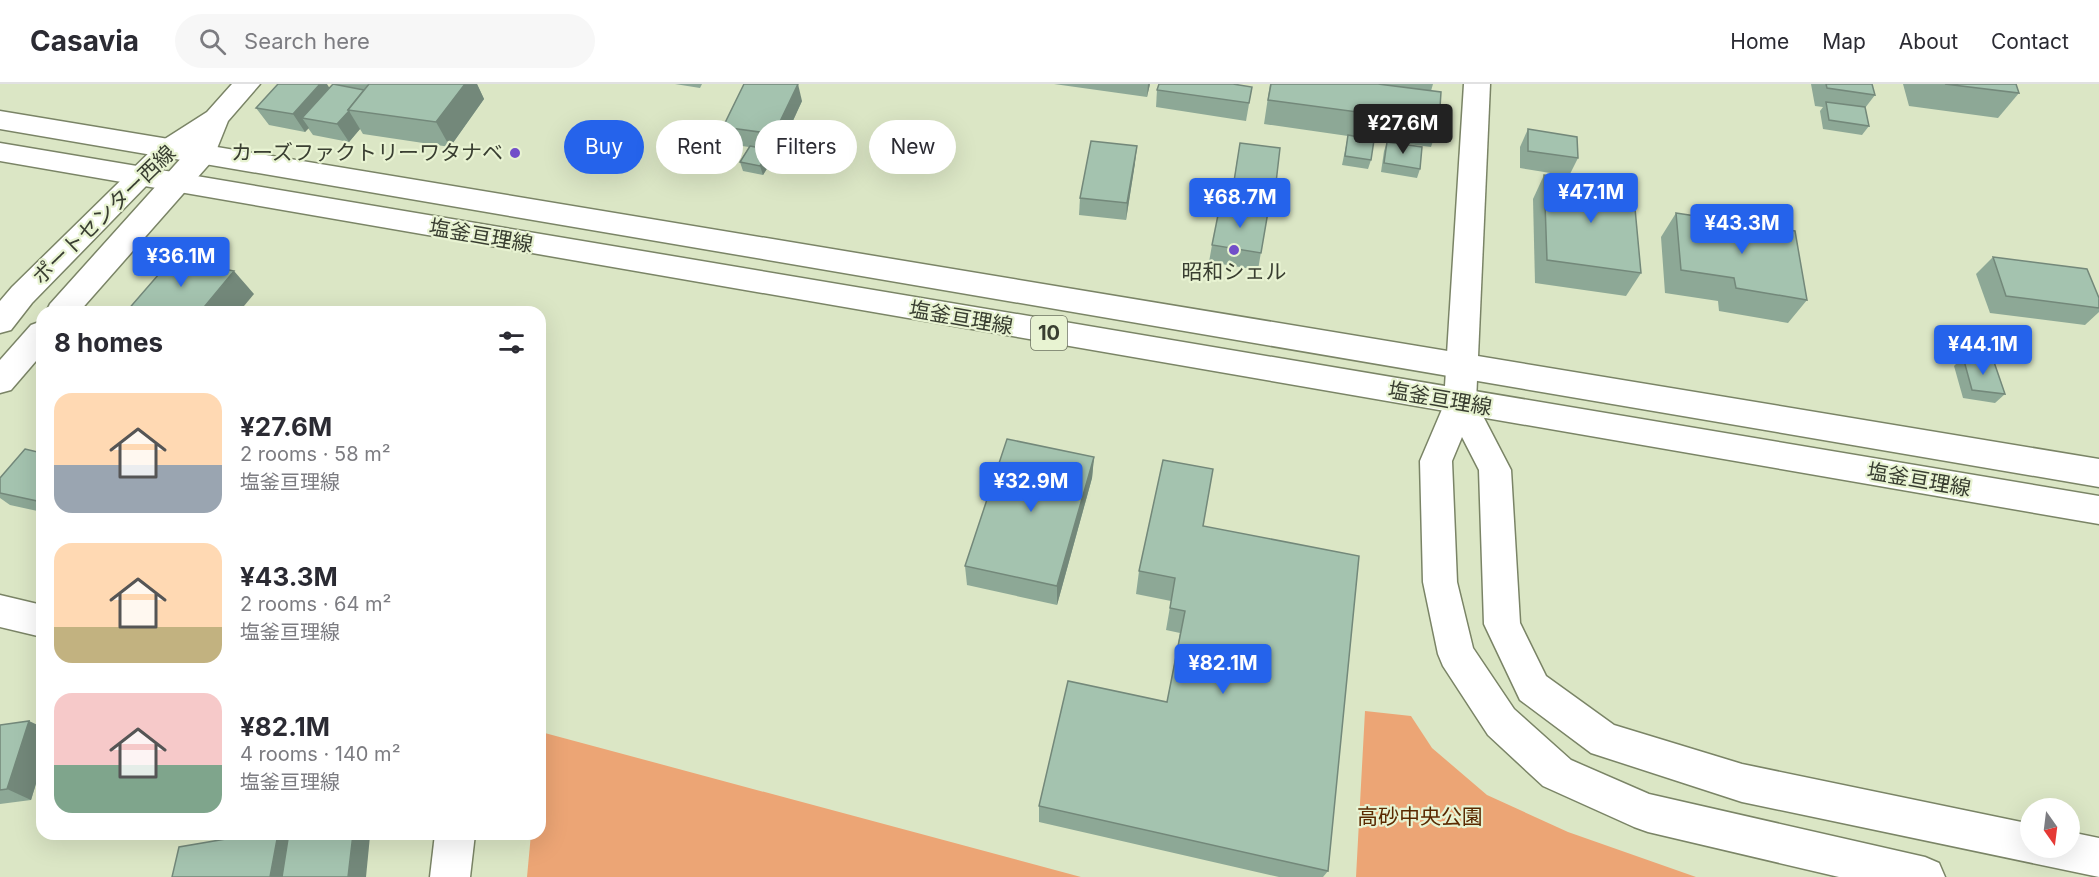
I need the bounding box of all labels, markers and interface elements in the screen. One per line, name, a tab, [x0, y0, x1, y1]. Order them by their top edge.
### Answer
search box	[175, 14, 595, 68]
text: Casavia	[30, 24, 139, 58]
icon: search	[196, 25, 229, 58]
text: Search here	[244, 28, 370, 54]
text: Home	[1730, 29, 1789, 54]
text: Map	[1822, 29, 1866, 54]
text: About	[1899, 29, 1958, 54]
text: Contact	[1991, 29, 2069, 54]
pin: ¥27.6M	[1354, 104, 1452, 155]
text: ¥27.6M	[1368, 111, 1438, 135]
chip: Buy	[564, 120, 644, 174]
chip: Rent	[656, 120, 743, 174]
chip: Filters	[755, 120, 857, 174]
chip: New	[869, 120, 956, 174]
street label: ポートセンター西線	[27, 140, 180, 289]
place label: カーズファクトリーワタナベ	[231, 140, 503, 165]
marker: カーズファクトリーワタナベ	[508, 146, 522, 160]
pin: ¥47.1M	[1542, 173, 1640, 224]
pin: ¥68.7M	[1191, 178, 1289, 229]
text: ¥47.1M	[1558, 180, 1624, 204]
text: ¥68.7M	[1203, 185, 1277, 209]
pin: ¥43.3M	[1693, 204, 1791, 255]
text: ¥43.3M	[1704, 211, 1780, 235]
street label: 塩釜亘理線	[427, 214, 535, 257]
pin: ¥36.1M	[132, 237, 230, 288]
marker: 昭和シェル	[1227, 243, 1241, 257]
text: ¥36.1M	[147, 244, 215, 268]
place label: 昭和シェル	[1182, 259, 1287, 284]
street label: 塩釜亘理線	[907, 296, 1015, 339]
road number: 10	[1031, 316, 1067, 350]
pin: ¥44.1M	[1934, 325, 2032, 376]
icon: filters	[495, 326, 528, 359]
text: 8 homes	[54, 327, 163, 358]
text: ¥44.1M	[1948, 332, 2018, 356]
street label: 塩釜亘理線	[1386, 377, 1494, 420]
text: ¥27.6M	[240, 411, 332, 442]
icon: home	[102, 417, 174, 489]
text: 2 rooms · 58 m²	[240, 442, 391, 466]
street label: 塩釜亘理線	[1865, 458, 1973, 501]
pin: ¥32.9M	[982, 462, 1080, 513]
text: ¥32.9M	[994, 469, 1068, 493]
text: 塩釜亘理線	[240, 470, 340, 494]
text: ¥43.3M	[240, 561, 338, 592]
icon: home	[102, 567, 174, 639]
text: 2 rooms · 64 m²	[240, 592, 391, 616]
text: 塩釜亘理線	[240, 620, 340, 644]
pin: ¥82.1M	[1174, 644, 1272, 695]
text: ¥82.1M	[1188, 651, 1258, 675]
text: ¥82.1M	[240, 711, 330, 742]
icon: home	[102, 717, 174, 789]
text: 4 rooms · 140 m²	[240, 742, 400, 766]
text: 塩釜亘理線	[240, 770, 340, 794]
north arrow	[2020, 798, 2080, 858]
map controls	[2020, 798, 2080, 858]
park label: 高砂中央公園	[1357, 804, 1483, 829]

